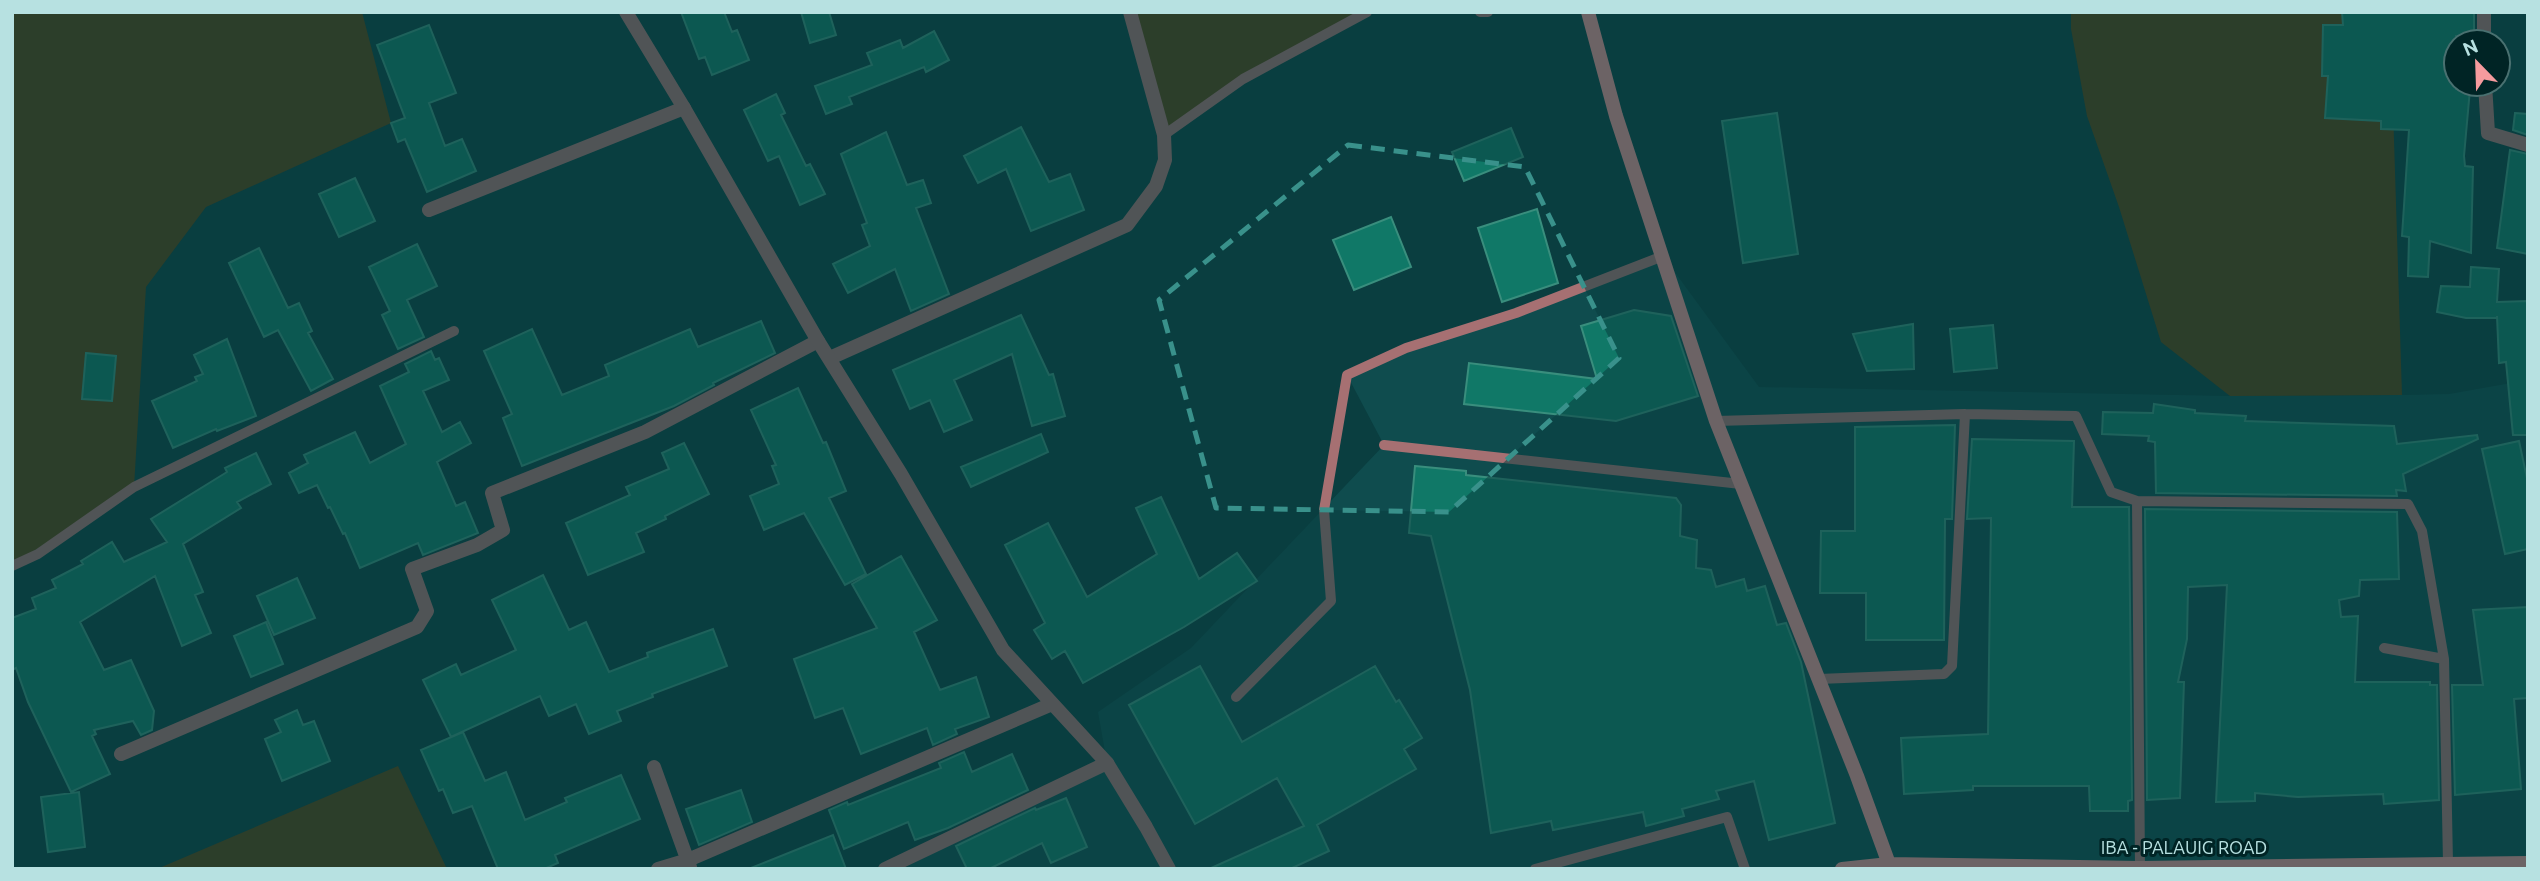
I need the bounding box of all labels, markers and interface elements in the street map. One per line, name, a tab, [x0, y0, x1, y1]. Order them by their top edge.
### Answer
north arrow	[2442, 28, 2512, 98]
text: N	[2460, 34, 2481, 60]
street label: IBA - PALAUIG ROAD	[2101, 837, 2267, 857]

